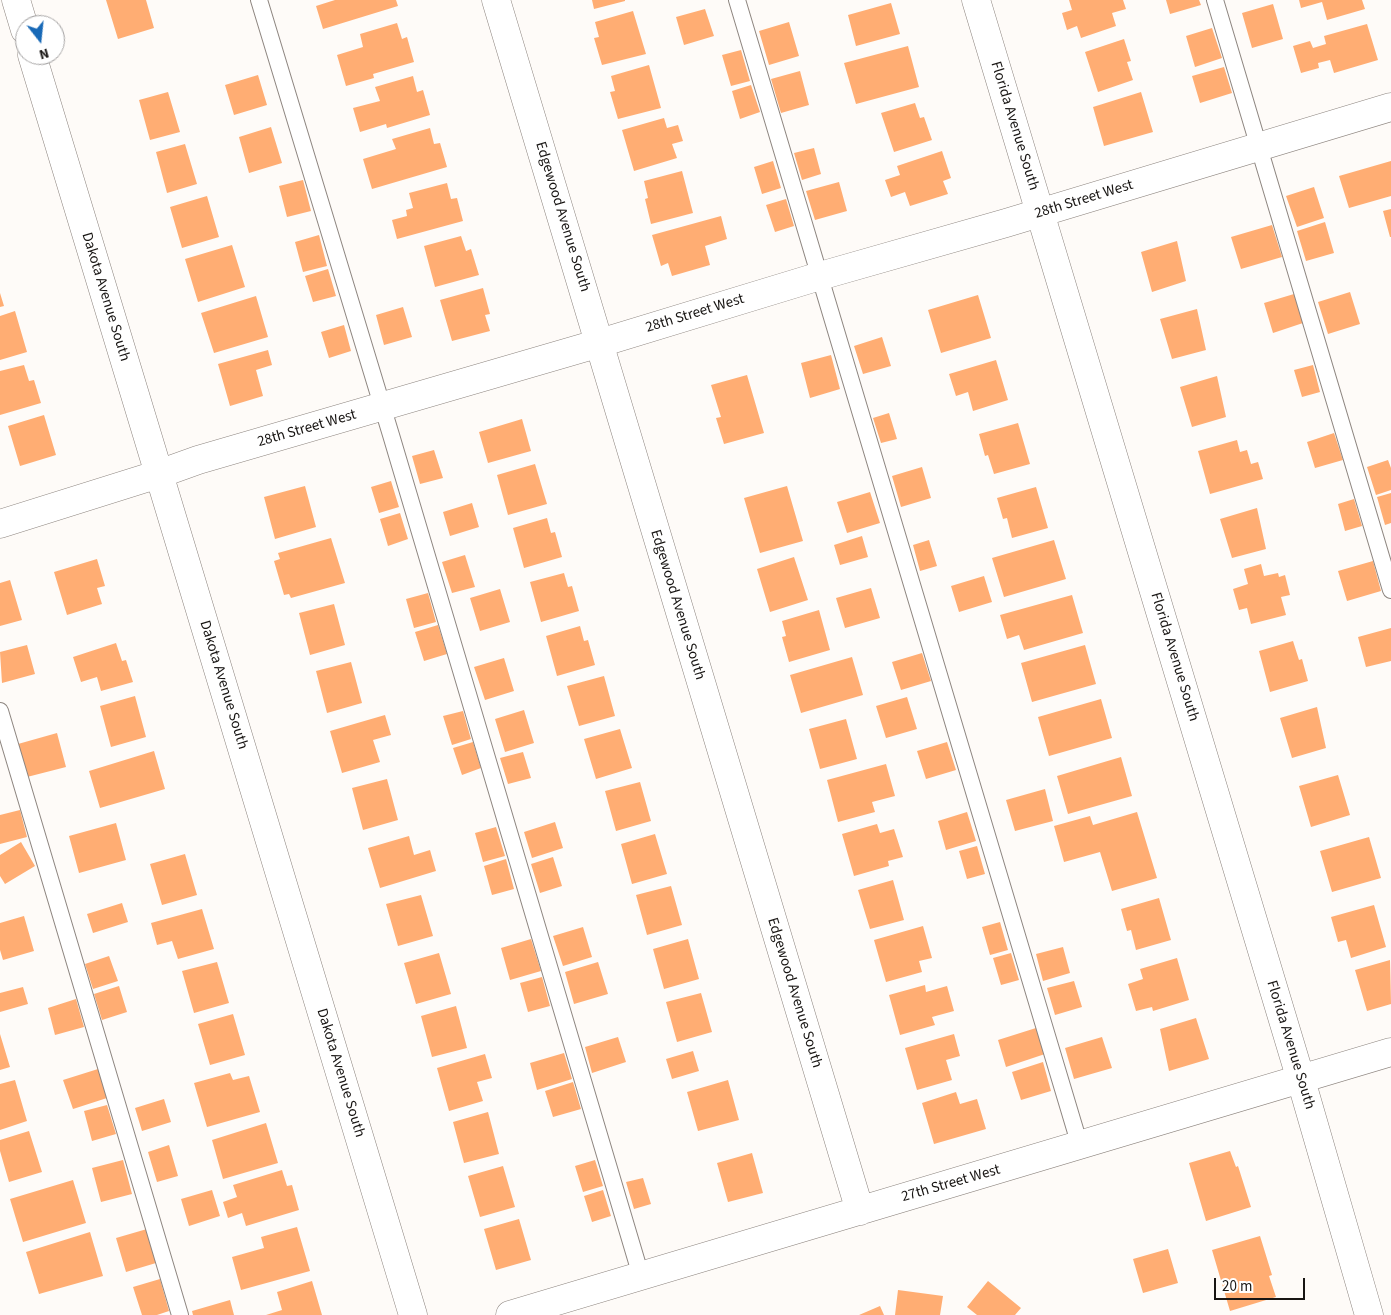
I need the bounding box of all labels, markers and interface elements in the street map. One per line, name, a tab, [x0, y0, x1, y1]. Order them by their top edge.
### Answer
north arrow	[15, 15, 65, 65]
text: N	[37, 43, 51, 64]
street label: Florida Avenue South	[986, 59, 1042, 193]
street label: Edgewood Avenue South	[531, 140, 593, 294]
street label: 28th Street West	[1033, 176, 1135, 224]
street label: Dakota Avenue South	[77, 230, 133, 364]
street label: 28th Street West	[644, 290, 746, 338]
street label: 28th Street West	[255, 406, 359, 452]
street label: Edgewood Avenue South	[646, 528, 708, 682]
street label: Florida Avenue South	[1146, 590, 1202, 724]
street label: Dakota Avenue South	[195, 618, 251, 752]
street label: Edgewood Avenue South	[763, 916, 825, 1070]
street label: Florida Avenue South	[1262, 978, 1318, 1112]
street label: Dakota Avenue South	[312, 1006, 368, 1140]
street label: 27th Street West	[899, 1161, 1003, 1207]
scale bar	[1216, 1268, 1307, 1300]
text: 20 m	[1222, 1276, 1252, 1297]

